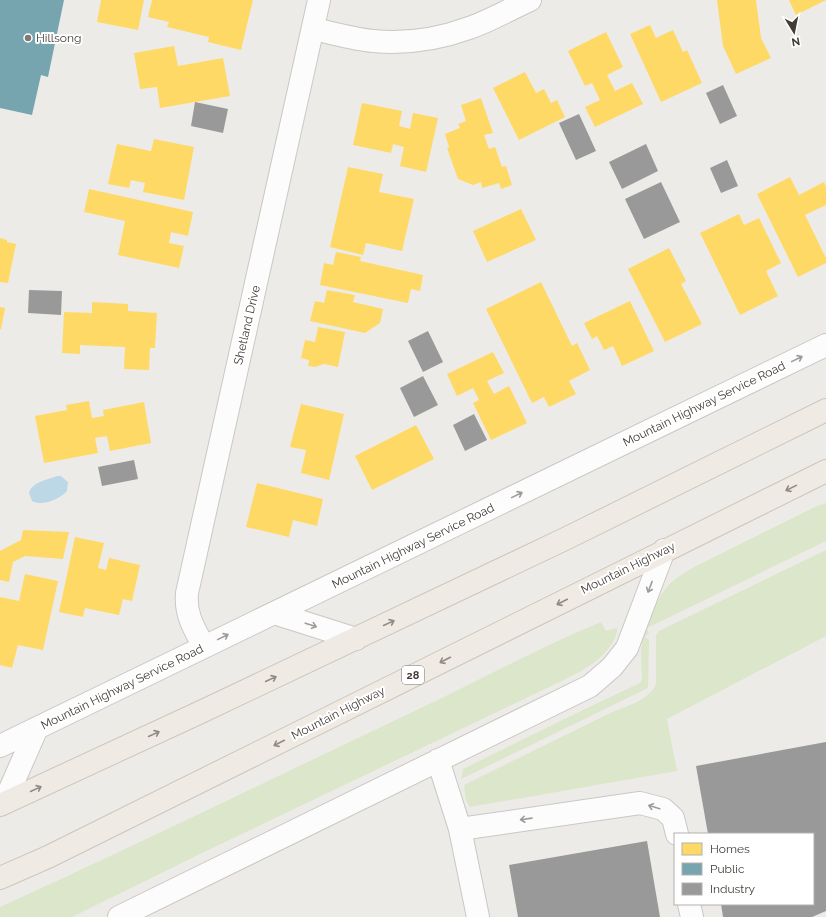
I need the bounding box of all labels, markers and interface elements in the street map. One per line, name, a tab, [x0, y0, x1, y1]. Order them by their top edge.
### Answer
north arrow	[774, 12, 814, 52]
place label: Hillsong	[36, 31, 81, 45]
marker: Hillsong	[23, 33, 33, 43]
text: N	[790, 34, 801, 48]
street label: Shetland Drive	[231, 284, 263, 366]
one-way arrow	[791, 355, 803, 362]
street label: Mountain Highway Service Road	[621, 359, 787, 449]
one-way arrow	[785, 485, 797, 492]
one-way arrow	[510, 491, 522, 498]
street label: Mountain Highway Service Road	[330, 501, 496, 591]
street label: Mountain Highway	[579, 539, 678, 597]
one-way arrow	[646, 580, 654, 592]
one-way arrow	[556, 598, 568, 606]
one-way arrow	[383, 619, 395, 626]
one-way arrow	[305, 622, 318, 629]
one-way arrow	[217, 633, 229, 641]
street label: Mountain Highway Service Road	[39, 642, 205, 732]
one-way arrow	[440, 656, 452, 664]
road number: 28	[402, 666, 424, 684]
one-way arrow	[265, 675, 277, 682]
street label: Mountain Highway	[289, 683, 388, 743]
one-way arrow	[147, 730, 159, 737]
one-way arrow	[273, 740, 285, 747]
one-way arrow	[29, 784, 41, 792]
one-way arrow	[648, 803, 661, 810]
one-way arrow	[520, 815, 533, 823]
legend	[674, 833, 814, 905]
text: Homes	[710, 842, 750, 856]
text: Public	[710, 862, 745, 876]
text: Industry	[710, 882, 756, 896]

